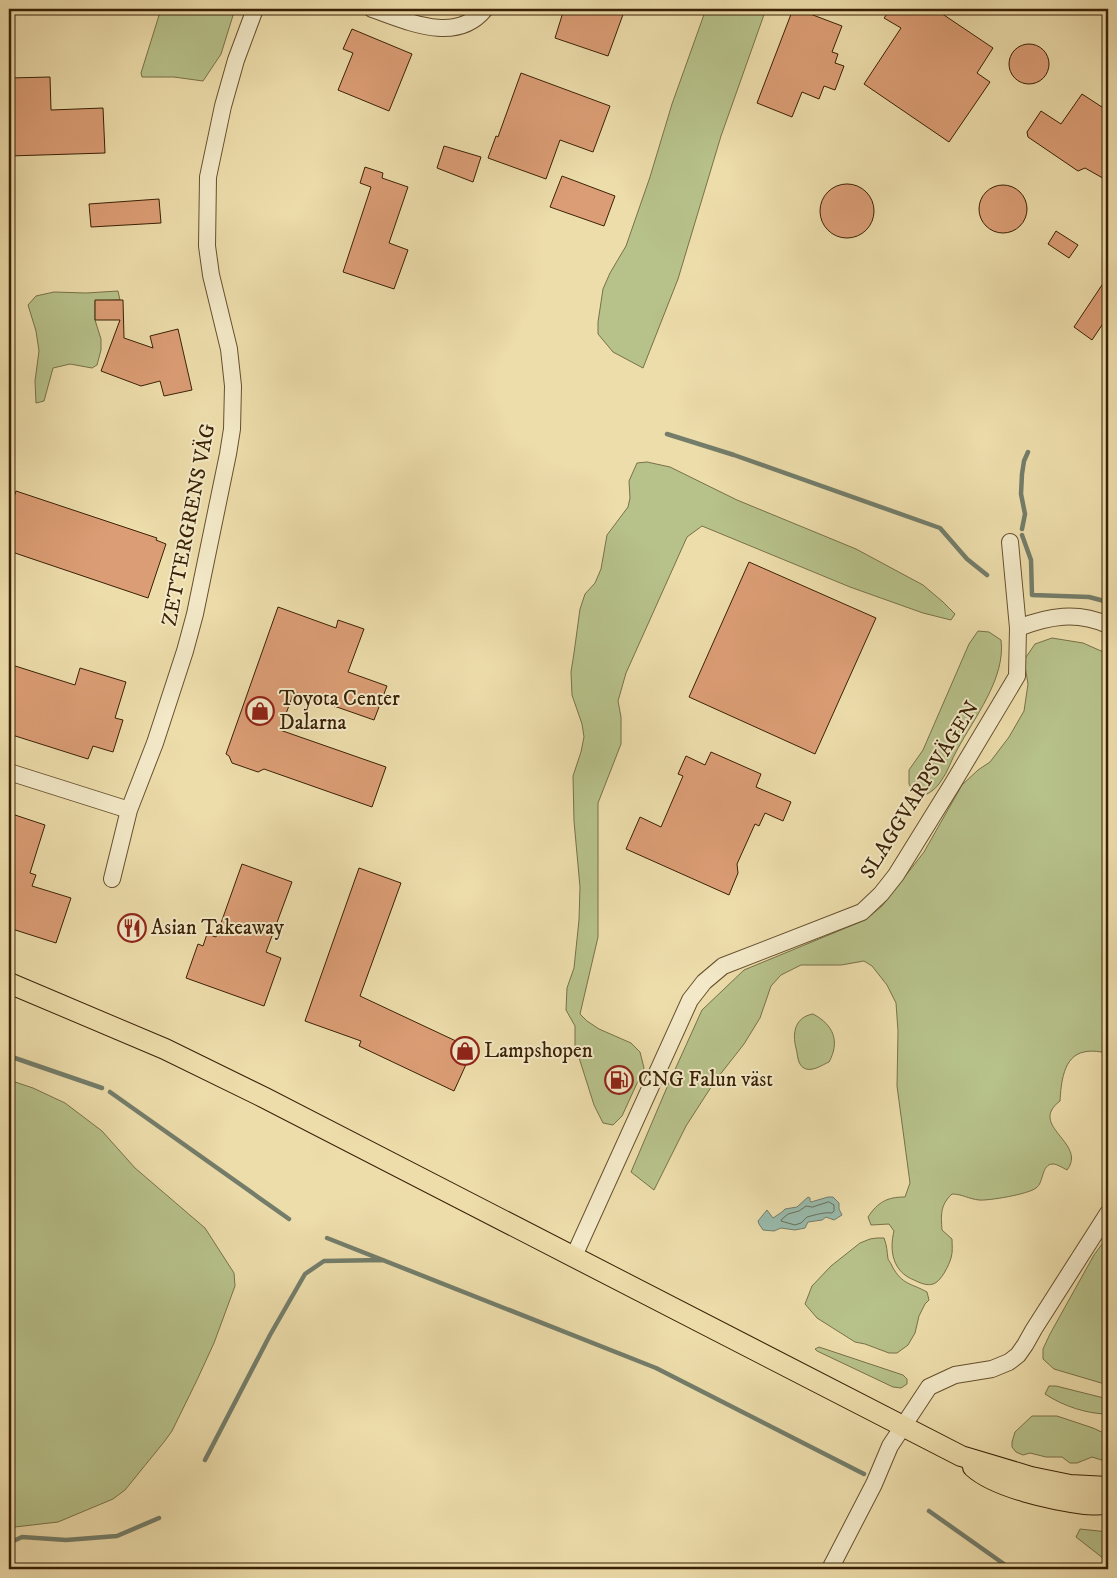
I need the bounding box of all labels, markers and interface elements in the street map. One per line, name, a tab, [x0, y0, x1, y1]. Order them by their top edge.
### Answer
street label: ZETTERGRENS VÄG	[156, 421, 221, 628]
place label: Toyota Center Dalarna	[279, 686, 400, 736]
shop icon: Toyota Center Dalarna	[245, 696, 275, 726]
street label: SLAGGVARPSVÄGEN	[854, 696, 985, 884]
restaurant icon: Asian Takeaway	[117, 913, 147, 943]
place label: Asian Takeaway	[151, 915, 285, 941]
shop icon: Lampshopen	[450, 1036, 480, 1066]
place label: Lampshopen	[484, 1038, 593, 1064]
fuel station icon: CNG Falun väst	[604, 1065, 634, 1095]
place label: CNG Falun väst	[638, 1067, 773, 1093]

